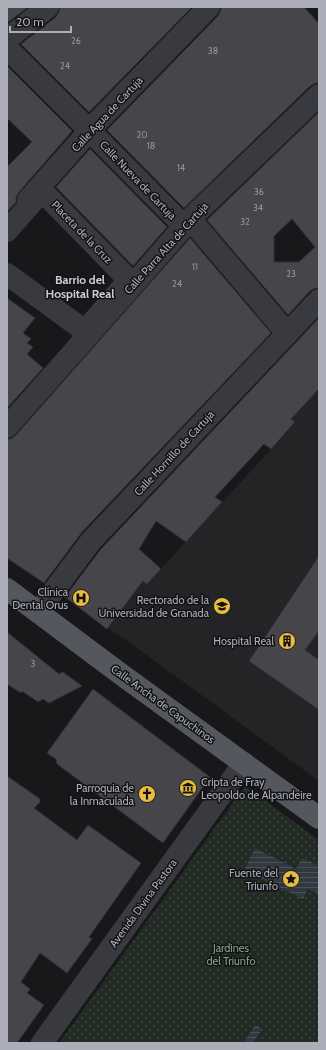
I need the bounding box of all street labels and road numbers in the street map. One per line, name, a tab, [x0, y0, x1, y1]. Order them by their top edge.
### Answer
street label: Calle Agua de Cartuja	[69, 73, 146, 155]
street label: Calle Nueva de Cartuja	[97, 138, 180, 223]
street label: Placeta de la Cruz	[49, 198, 115, 266]
street label: Calle Parra Alta de Cartuja	[121, 199, 211, 297]
street label: Calle Hornillo de Cartuja	[131, 407, 218, 499]
street label: Calle Ancha de Capuchinos	[108, 662, 218, 747]
street label: Avenida Divina Pastora	[106, 855, 180, 950]

